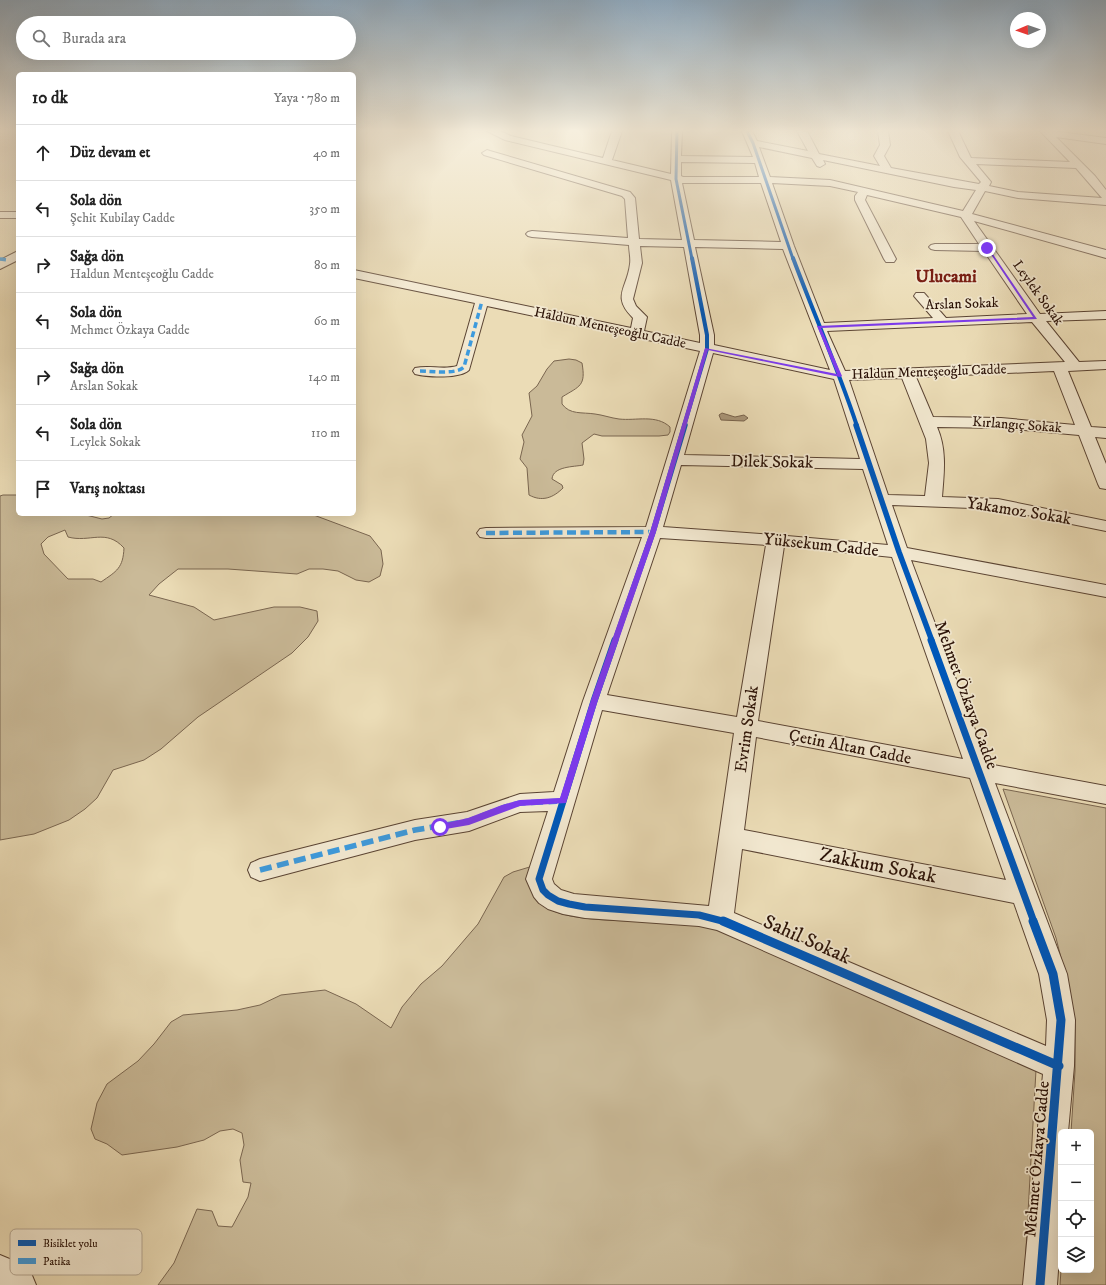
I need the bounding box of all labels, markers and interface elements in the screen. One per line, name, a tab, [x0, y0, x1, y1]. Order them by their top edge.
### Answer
north arrow	[1010, 12, 1046, 48]
search box	[16, 16, 356, 60]
icon: search	[30, 27, 52, 49]
text: Burada ara	[62, 29, 126, 48]
text: 10 dk	[32, 87, 68, 109]
text: Yaya · 780 m	[274, 90, 340, 106]
icon: ahead	[32, 142, 54, 164]
text: Düz devam et	[70, 143, 150, 162]
text: 40 m	[313, 145, 340, 161]
text: Sola dön	[70, 191, 122, 210]
icon: left	[32, 198, 54, 220]
text: 350 m	[309, 201, 340, 217]
text: Şehit Kubilay Cadde	[70, 210, 175, 226]
route end	[978, 239, 996, 257]
text: Sağa dön	[70, 247, 124, 266]
icon: right	[32, 254, 54, 276]
text: 80 m	[314, 257, 340, 273]
street label: Leylek Sokak	[1008, 257, 1068, 329]
text: Haldun Menteşeoğlu Cadde	[70, 266, 214, 282]
district label: Ulucami	[915, 266, 977, 288]
street label: Arslan Sokak	[925, 294, 999, 314]
text: Sola dön	[70, 303, 122, 322]
street label: Haldun Menteşeoğlu Cadde	[532, 303, 688, 353]
icon: left	[32, 310, 54, 332]
text: 60 m	[314, 313, 340, 329]
text: Mehmet Özkaya Cadde	[70, 322, 190, 338]
text: Sağa dön	[70, 359, 124, 378]
street label: Haldun Menteşeoğlu Cadde	[851, 360, 1007, 384]
icon: right	[32, 366, 54, 388]
text: 140 m	[308, 369, 340, 385]
text: Arslan Sokak	[70, 378, 138, 394]
street label: Kırlangıç Sokak	[972, 413, 1062, 437]
text: Sola dön	[70, 415, 122, 434]
icon: left	[32, 422, 54, 444]
text: 110 m	[311, 425, 340, 441]
text: Leylek Sokak	[70, 434, 141, 450]
street label: Dilek Sokak	[731, 450, 814, 474]
icon: arrive	[32, 478, 54, 500]
text: Varış noktası	[70, 479, 145, 498]
street label: Yakamoz Sokak	[965, 492, 1073, 530]
street label: Yüksekum Cadde	[762, 528, 880, 562]
street label: Mehmet Özkaya Cadde	[929, 618, 1003, 772]
street label: Evrim Sokak	[730, 684, 764, 774]
street label: Çetin Altan Cadde	[787, 724, 913, 770]
route start	[431, 818, 449, 836]
street label: Zakkum Sokak	[817, 842, 939, 890]
street label: Sahil Sokak	[759, 910, 855, 970]
street label: Mehmet Özkaya Cadde	[1019, 1080, 1055, 1238]
map controls	[1058, 1129, 1094, 1273]
button: +	[1058, 1129, 1094, 1165]
button: −	[1058, 1165, 1094, 1201]
button: locate	[1058, 1201, 1094, 1237]
legend	[10, 1229, 142, 1275]
text: Bisiklet yolu	[43, 1237, 98, 1251]
button: layers	[1058, 1237, 1094, 1273]
text: Patika	[43, 1255, 71, 1269]

